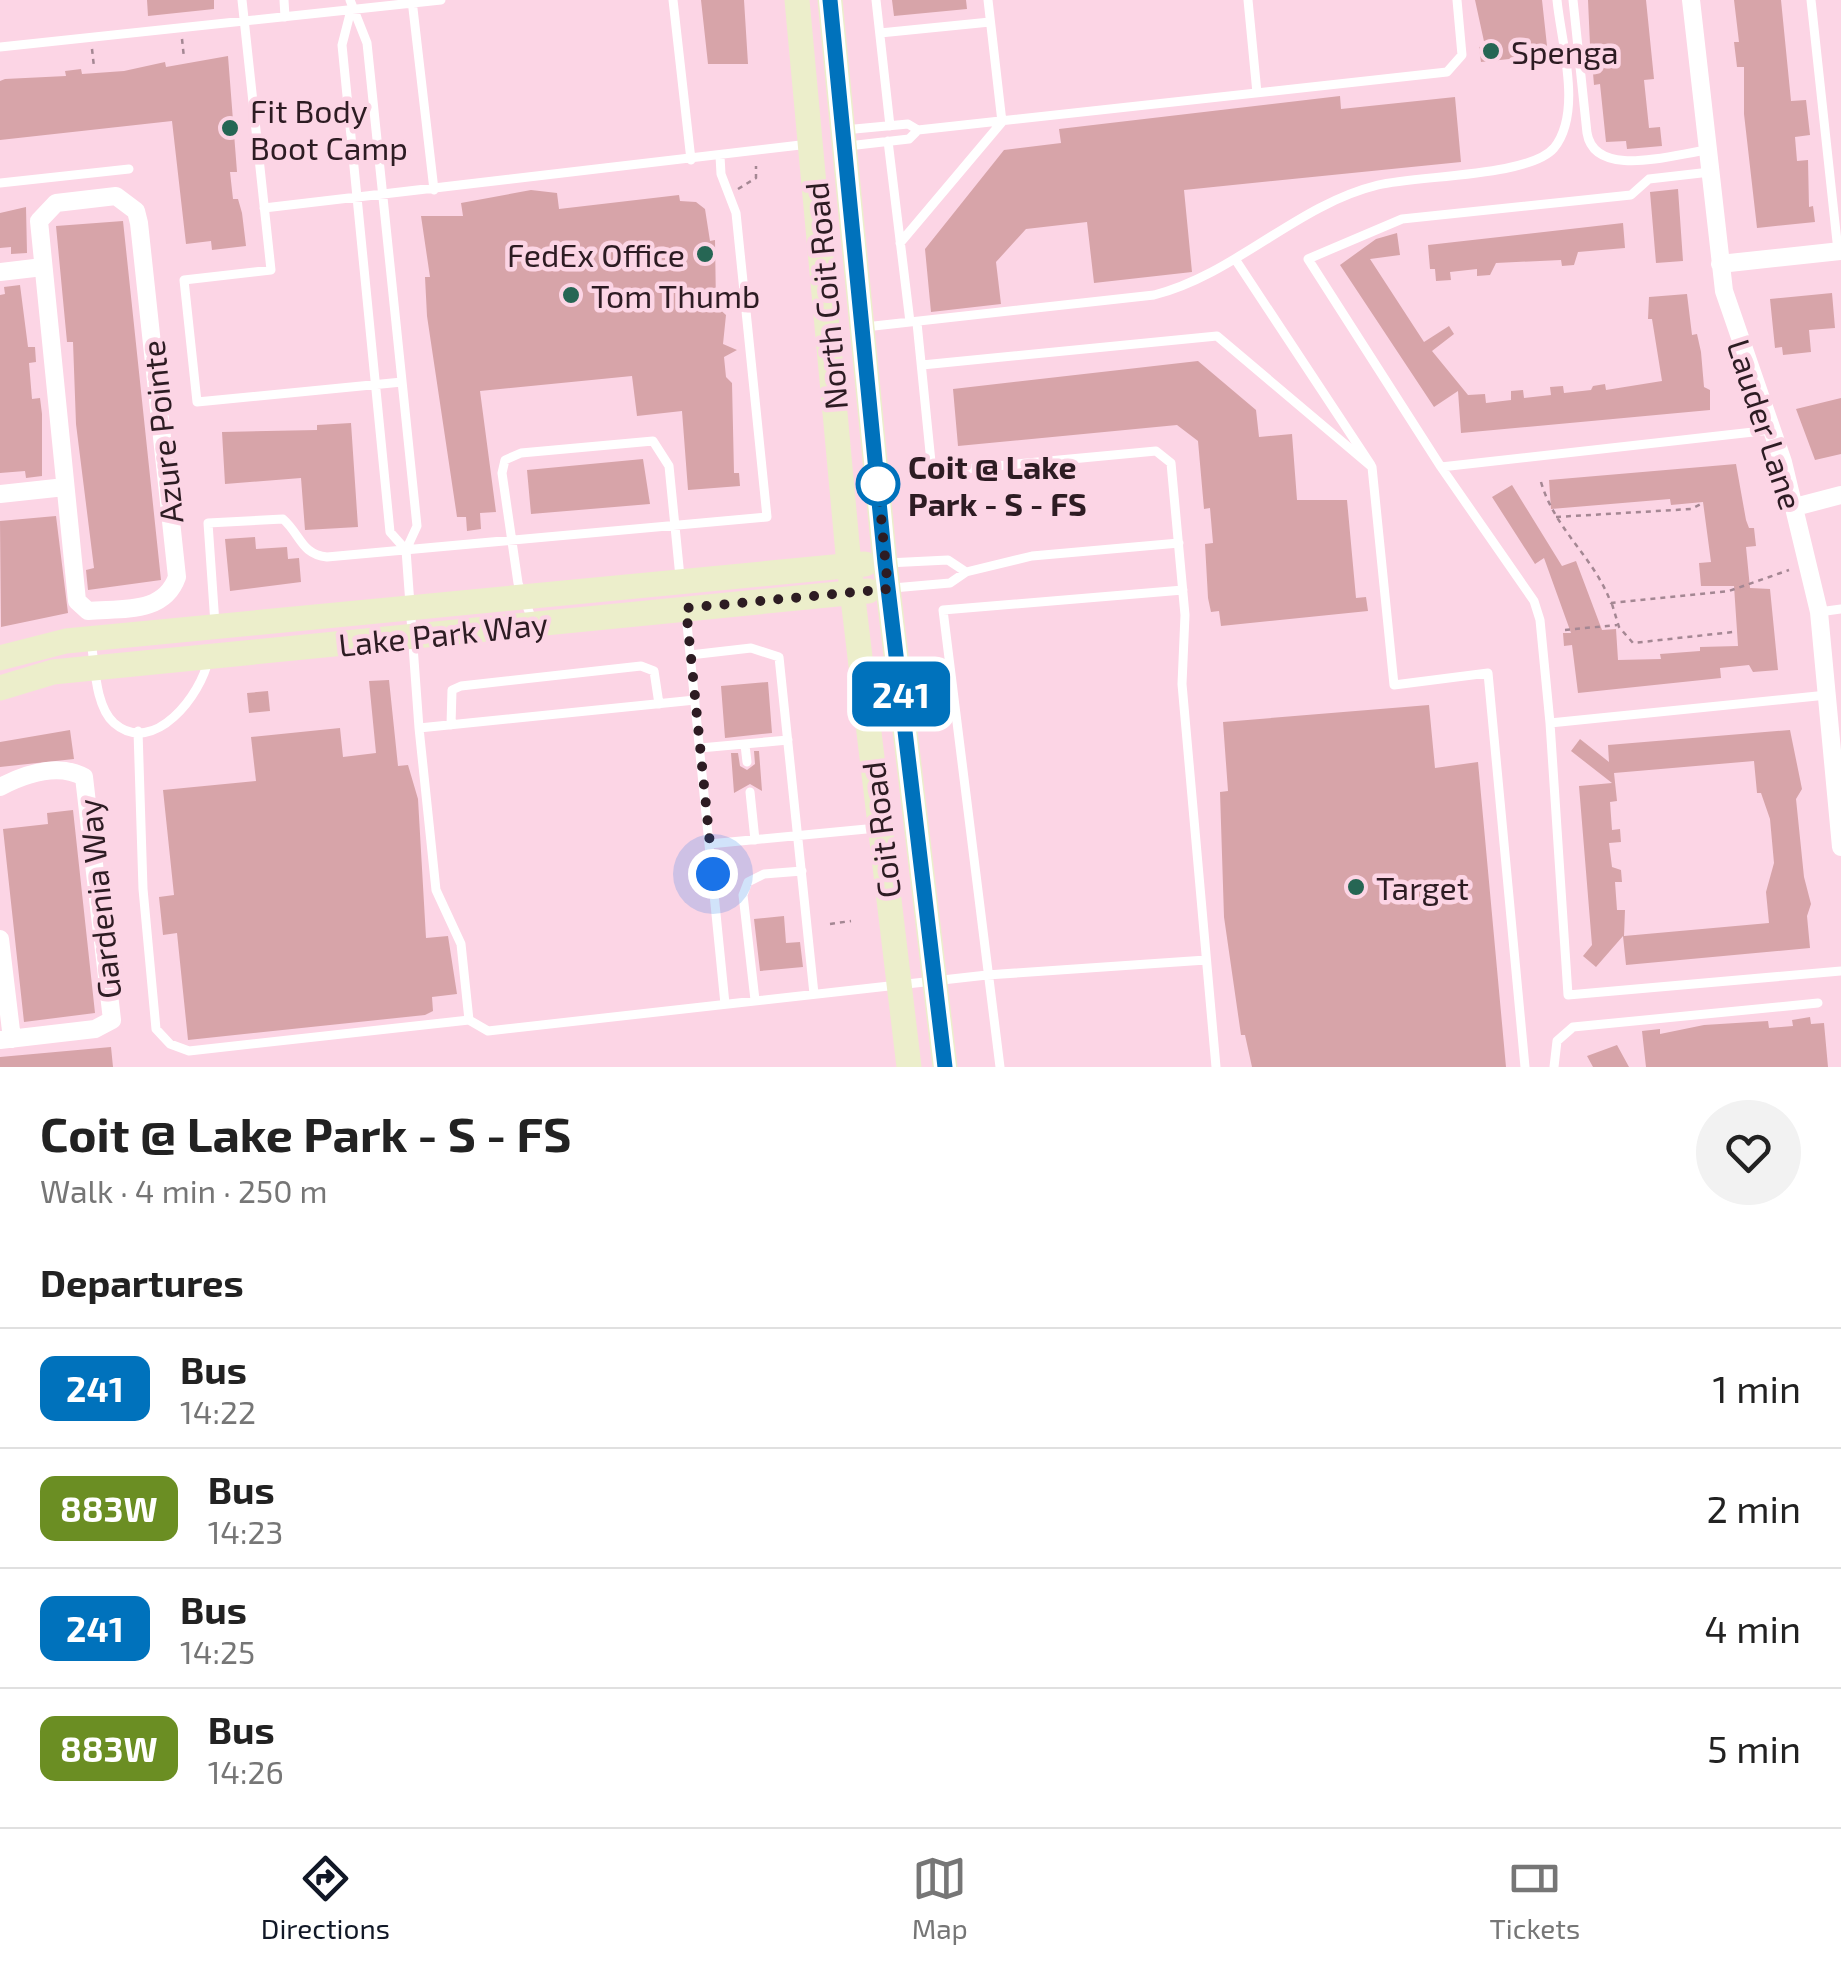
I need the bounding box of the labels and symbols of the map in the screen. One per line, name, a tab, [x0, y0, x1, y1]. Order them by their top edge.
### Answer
place label: Spenga	[1511, 32, 1619, 70]
marker: Spenga	[1480, 40, 1502, 62]
place label: Fit Body Boot Camp	[250, 91, 408, 166]
marker: Fit Body Boot Camp	[219, 117, 241, 139]
street label: North Coit Road	[796, 180, 854, 412]
place label: FedEx Office	[507, 235, 685, 273]
marker: FedEx Office	[694, 243, 716, 265]
place label: Tom Thumb	[591, 276, 760, 314]
marker: Tom Thumb	[560, 284, 582, 306]
street label: Lauder Lane	[1721, 334, 1811, 514]
street label: Azure Pointe	[132, 339, 190, 525]
place label: Coit @ Lake Park - S - FS	[908, 447, 1087, 522]
marker: Coit @ Lake Park - S - FS	[857, 463, 899, 505]
street label: Lake Park Way	[336, 603, 550, 663]
line badge: 241	[844, 662, 958, 726]
street label: Coit Road	[853, 760, 907, 900]
street label: Gardenia Way	[69, 797, 127, 1001]
your location	[688, 849, 738, 899]
place label: Target	[1376, 868, 1469, 906]
marker: Target	[1345, 876, 1367, 898]

